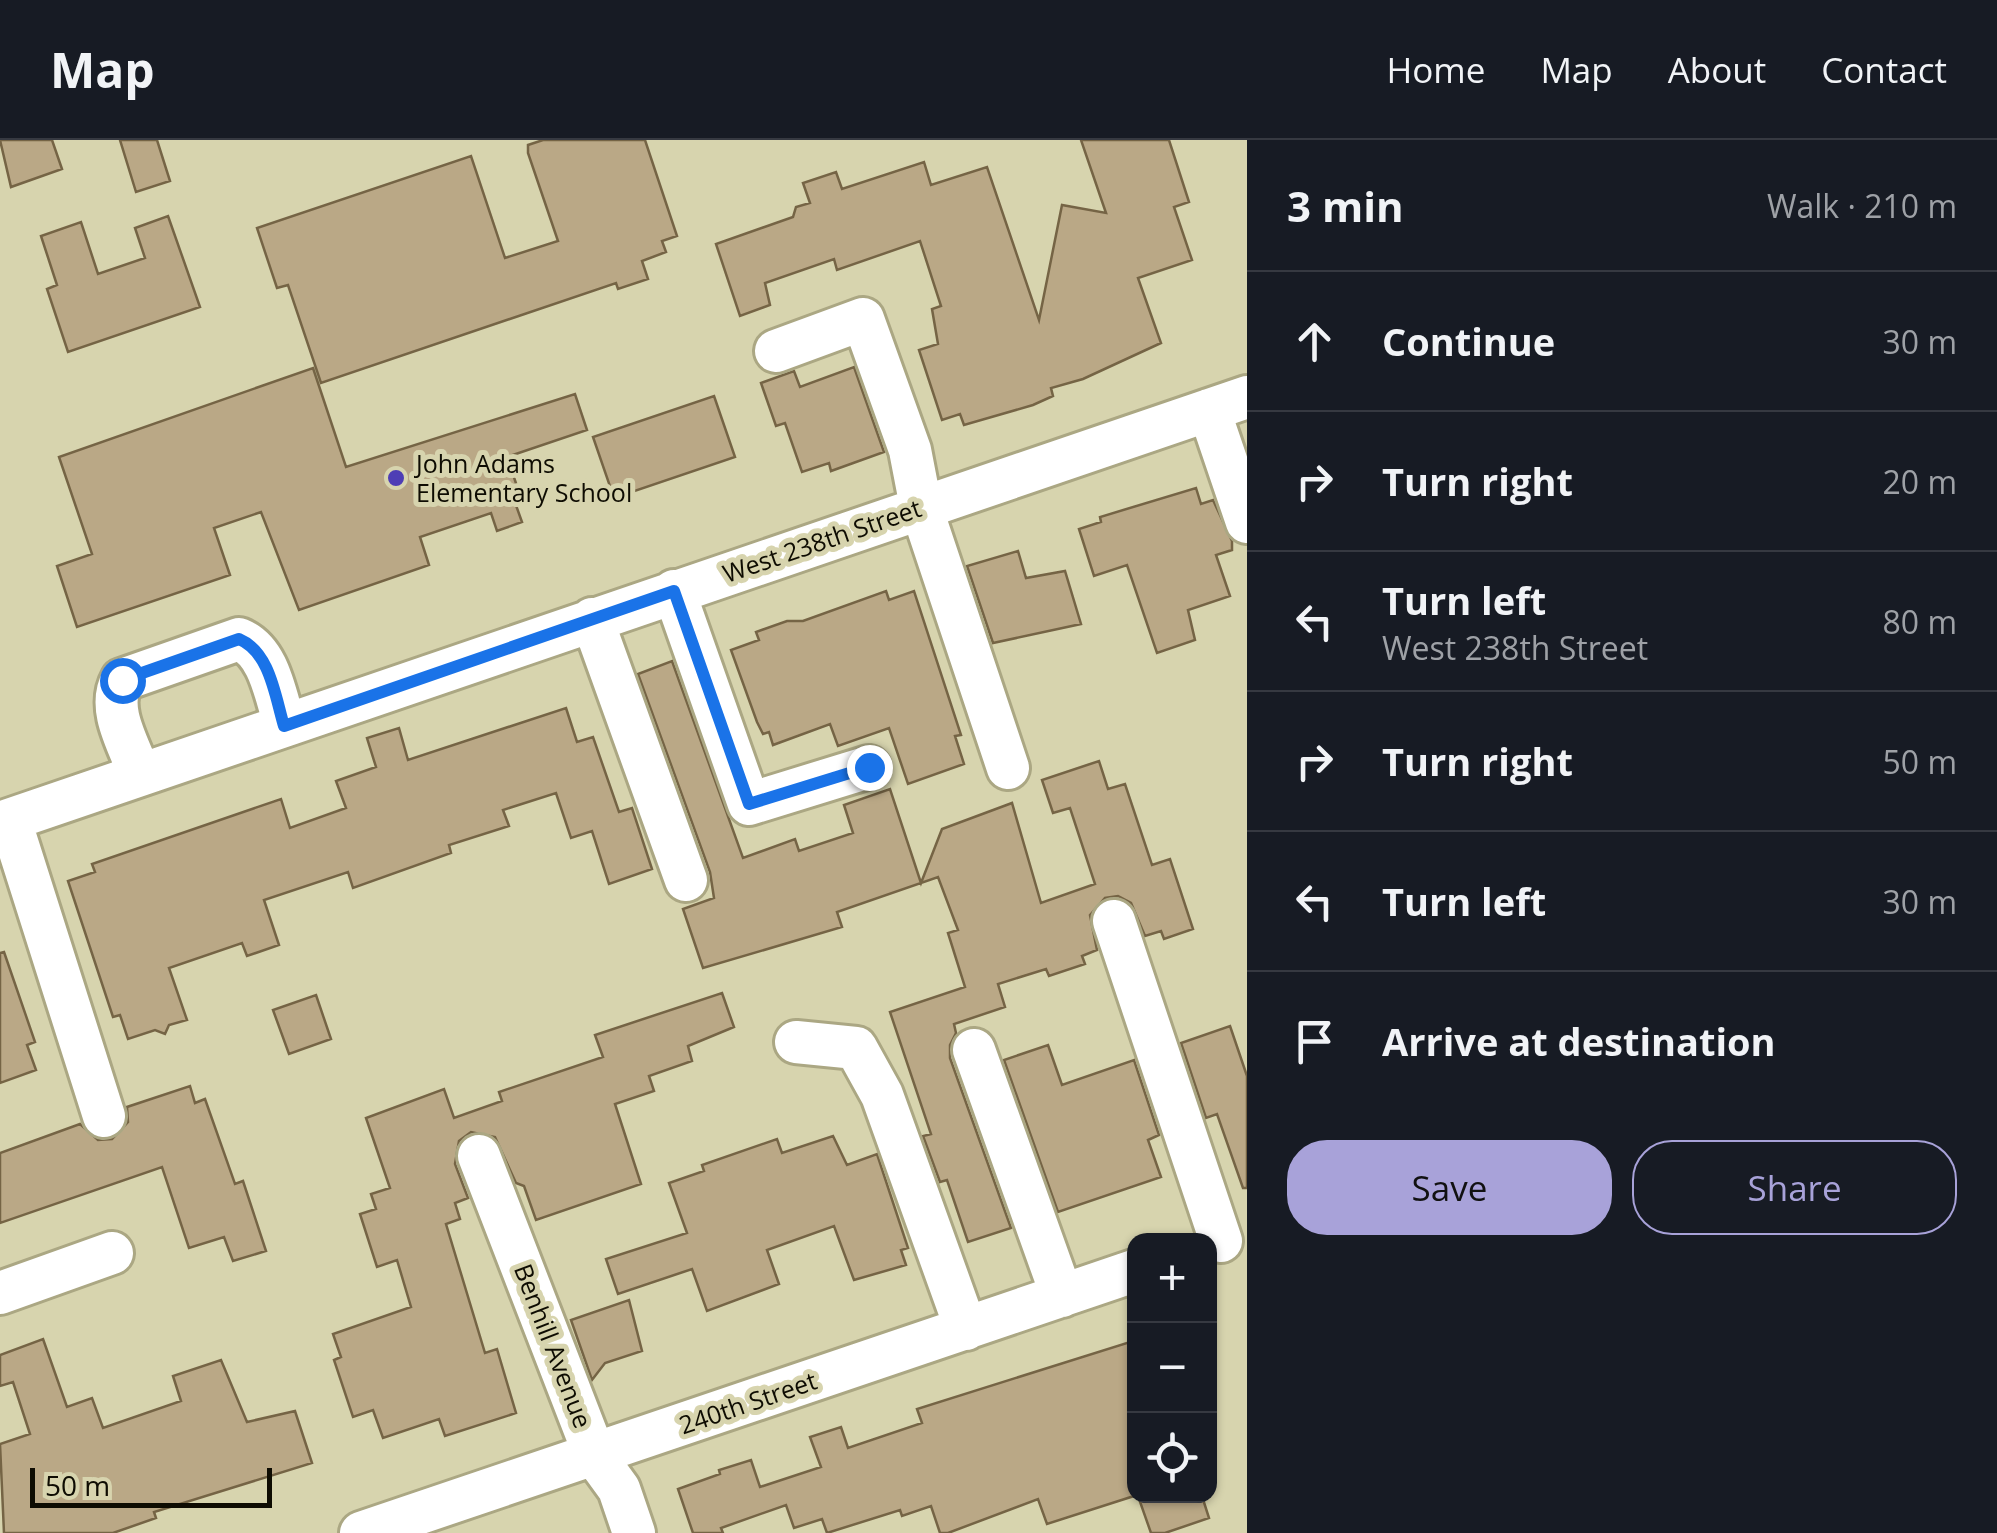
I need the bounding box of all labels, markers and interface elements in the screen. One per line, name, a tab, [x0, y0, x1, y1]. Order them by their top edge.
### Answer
text: Map	[50, 37, 155, 102]
text: Home	[1386, 46, 1485, 93]
text: Map	[1540, 46, 1613, 93]
text: About	[1668, 46, 1766, 93]
text: Contact	[1821, 46, 1947, 93]
text: 3 min	[1287, 177, 1404, 234]
text: Walk · 210 m	[1767, 184, 1957, 227]
icon: ahead	[1287, 314, 1342, 369]
text: Continue	[1382, 315, 1555, 367]
text: 30 m	[1882, 320, 1957, 363]
place label: John Adams Elementary School	[414, 446, 632, 509]
icon: right	[1287, 454, 1342, 509]
text: Turn right	[1382, 455, 1573, 507]
text: 20 m	[1882, 460, 1957, 503]
marker: John Adams Elementary School	[385, 467, 407, 489]
street label: West 238th Street	[718, 490, 926, 590]
text: Turn left	[1382, 574, 1546, 626]
icon: left	[1287, 594, 1342, 649]
text: 80 m	[1882, 600, 1957, 643]
text: West 238th Street	[1382, 626, 1648, 669]
route start	[100, 658, 146, 704]
icon: right	[1287, 734, 1342, 789]
text: Turn right	[1382, 735, 1573, 787]
text: 50 m	[1882, 740, 1957, 783]
route end	[847, 745, 893, 791]
icon: left	[1287, 874, 1342, 929]
text: Turn left	[1382, 875, 1546, 927]
text: 30 m	[1882, 880, 1957, 923]
icon: arrive	[1287, 1014, 1342, 1069]
text: Arrive at destination	[1382, 1015, 1776, 1067]
button: Save	[1287, 1140, 1612, 1235]
button: Share	[1632, 1140, 1957, 1235]
map controls	[1127, 1233, 1217, 1503]
button: +	[1127, 1233, 1217, 1323]
street label: Benhill Avenue	[507, 1259, 601, 1433]
button: −	[1127, 1323, 1217, 1413]
street label: 240th Street	[674, 1363, 821, 1441]
button: locate	[1127, 1413, 1217, 1503]
scale bar	[30, 1463, 272, 1508]
text: 50 m	[45, 1466, 110, 1504]

